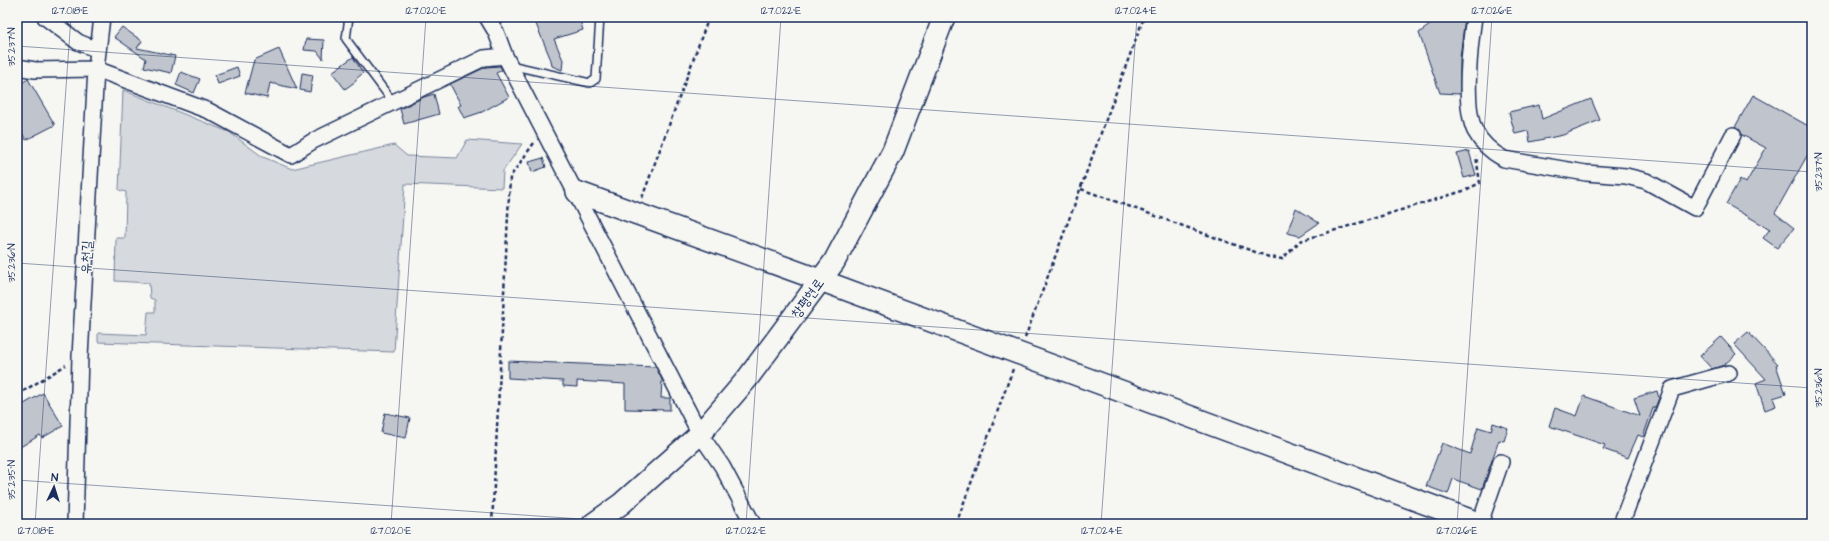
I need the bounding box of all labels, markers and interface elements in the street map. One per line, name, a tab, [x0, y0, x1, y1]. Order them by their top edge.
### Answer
text: 127.018°E	[52, 4, 88, 18]
text: 127.020°E	[405, 4, 447, 18]
text: 127.022°E	[761, 4, 801, 18]
text: 127.024°E	[1115, 4, 1157, 18]
text: 127.026°E	[1472, 4, 1513, 18]
text: 35.237°N	[5, 27, 19, 67]
text: 35.237°N	[1812, 152, 1826, 192]
street label: 유천길	[76, 239, 98, 274]
text: 35.236°N	[5, 243, 19, 283]
street label: 창평현로	[786, 274, 829, 323]
text: 35.236°N	[1812, 368, 1826, 408]
text: 35.235°N	[5, 460, 19, 500]
north arrow	[34, 467, 74, 507]
text: N	[51, 470, 59, 485]
text: 127.018°E	[18, 524, 54, 538]
text: 127.020°E	[370, 524, 412, 538]
text: 127.022°E	[726, 524, 766, 538]
text: 127.024°E	[1081, 524, 1123, 538]
text: 127.026°E	[1437, 524, 1478, 538]

